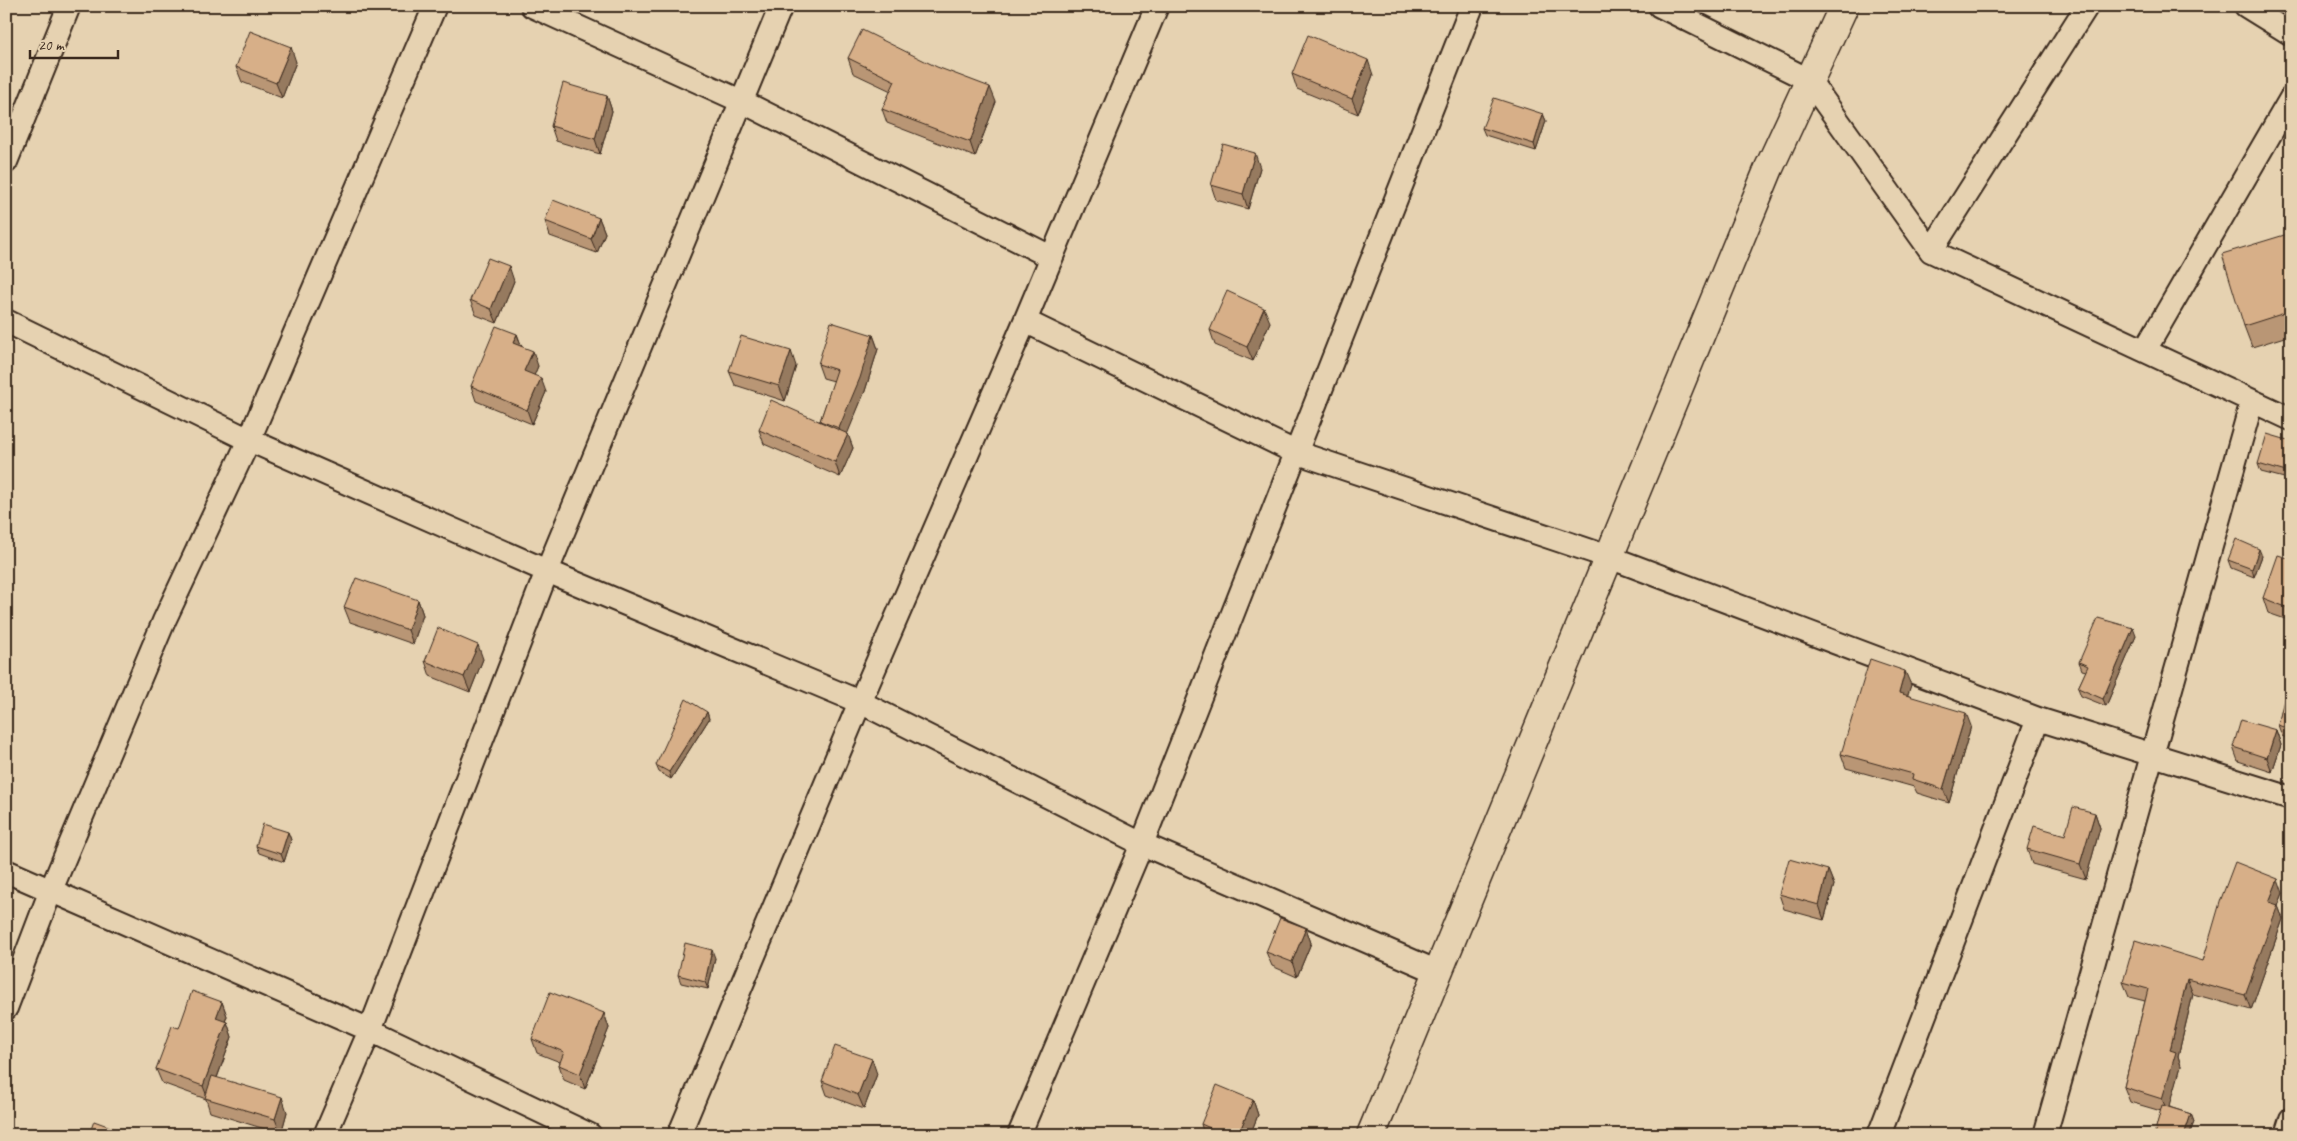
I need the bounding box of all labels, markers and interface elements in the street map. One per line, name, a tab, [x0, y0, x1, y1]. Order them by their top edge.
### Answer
scale bar	[30, 28, 118, 60]
text: 20 m	[38, 36, 65, 55]

